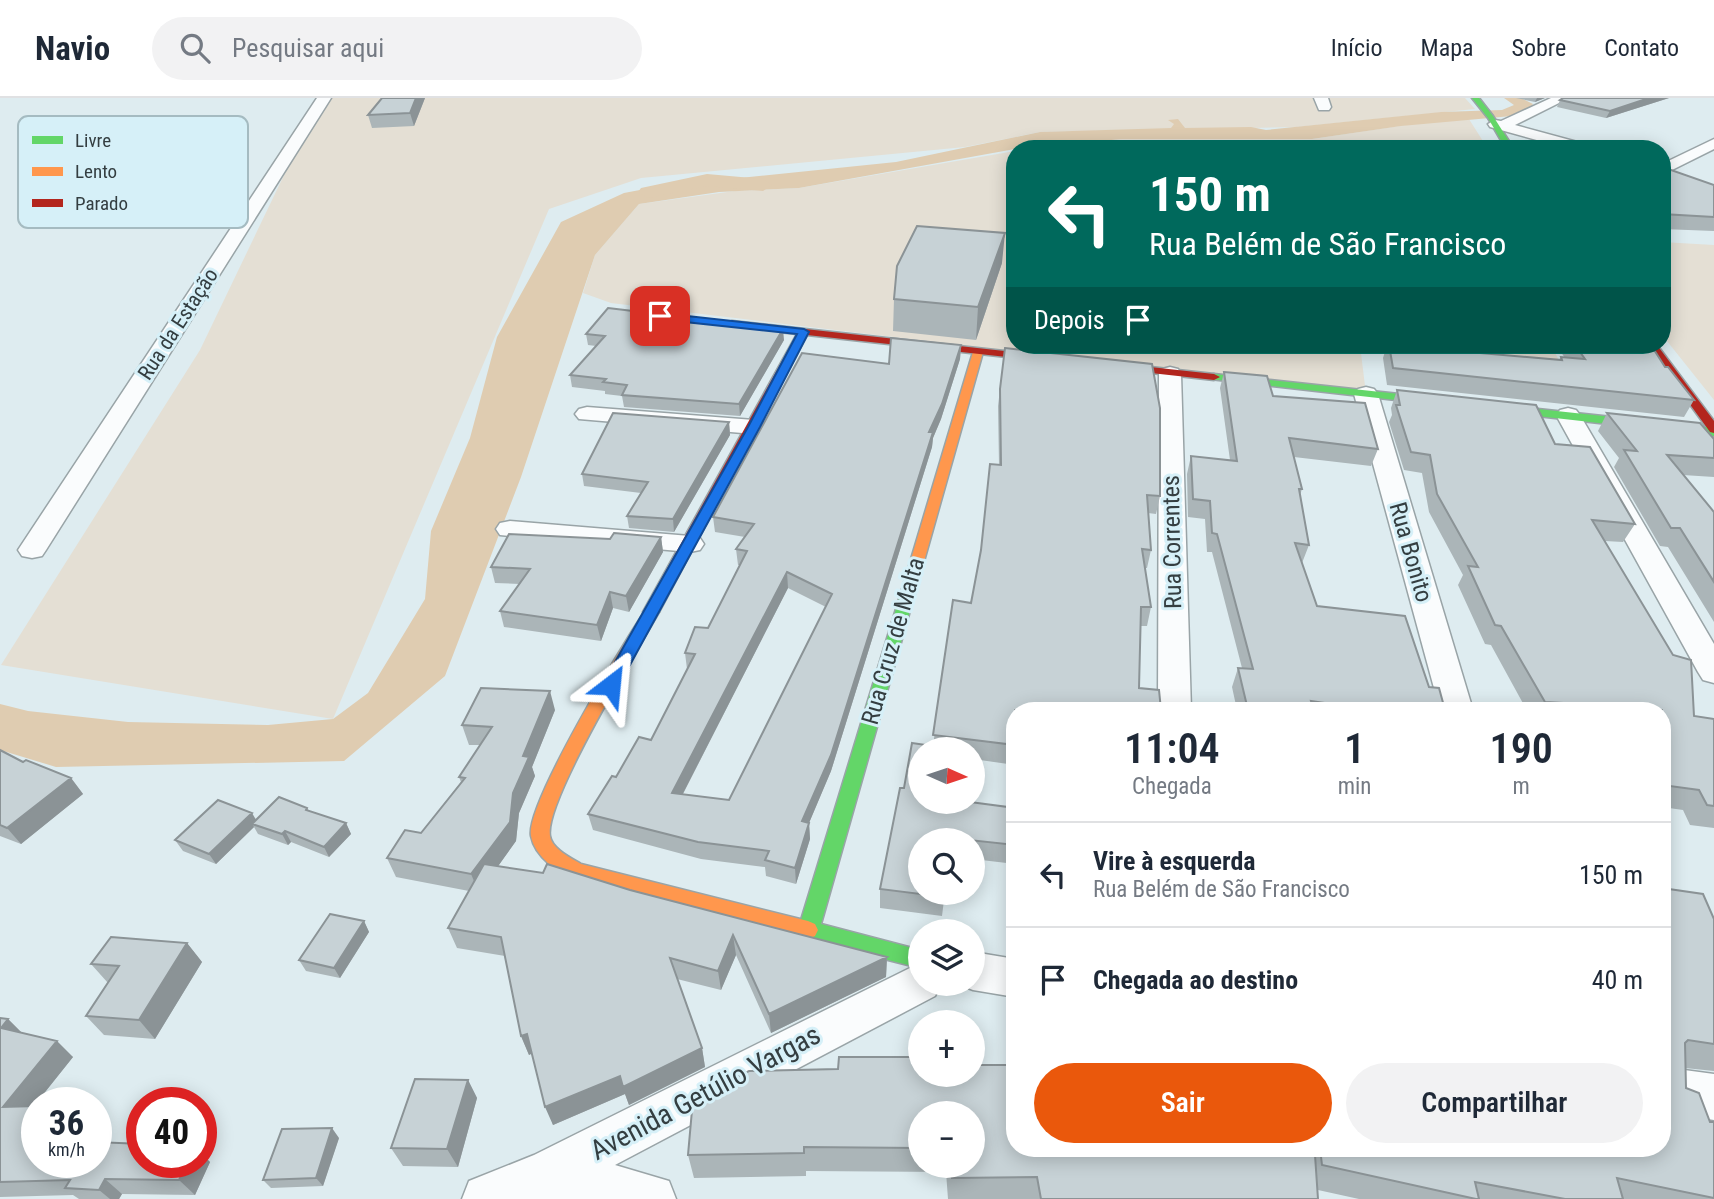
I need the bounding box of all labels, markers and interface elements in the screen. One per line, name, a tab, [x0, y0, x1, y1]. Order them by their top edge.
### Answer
search box	[152, 17, 642, 80]
text: Navio	[35, 29, 110, 68]
icon: search	[176, 29, 214, 67]
text: Pesquisar aqui	[232, 33, 384, 63]
text: Início	[1331, 34, 1383, 62]
text: Mapa	[1421, 34, 1474, 62]
text: Sobre	[1512, 34, 1566, 62]
text: Contato	[1604, 34, 1679, 62]
legend	[18, 116, 248, 228]
text: Livre	[75, 129, 111, 152]
text: Lento	[75, 160, 117, 183]
text: 150 m	[1149, 166, 1271, 223]
icon: left	[1034, 168, 1125, 259]
text: Parado	[75, 192, 128, 215]
text: Rua Belém de São Francisco	[1149, 225, 1506, 263]
street label: Rua da Estação	[133, 264, 223, 384]
pin	[630, 286, 690, 346]
icon: arrive	[641, 297, 679, 335]
icon: arrive	[1119, 301, 1157, 339]
text: Depois	[1034, 305, 1105, 335]
street label: Rua Correntes	[1157, 475, 1187, 609]
street label: Rua Bonito	[1383, 499, 1439, 605]
street label: Rua Cruz de Malta	[856, 554, 930, 728]
position arrow	[574, 648, 648, 722]
text: 11:04	[1124, 724, 1220, 773]
text: 1	[1344, 724, 1365, 773]
text: 190	[1490, 724, 1553, 773]
north arrow	[908, 737, 985, 814]
map controls	[908, 737, 985, 1178]
text: Chegada	[1132, 773, 1212, 800]
text: min	[1338, 773, 1371, 800]
text: m	[1513, 773, 1530, 800]
button: search	[908, 828, 985, 905]
text: Vire à esquerda	[1093, 846, 1256, 876]
icon: left	[1034, 856, 1072, 894]
text: 150 m	[1579, 860, 1643, 890]
text: Rua Belém de São Francisco	[1093, 876, 1350, 903]
button: layers	[908, 919, 985, 996]
icon: arrive	[1034, 961, 1072, 999]
text: Chegada ao destino	[1093, 965, 1298, 995]
text: 40 m	[1592, 965, 1643, 995]
button: +	[908, 1010, 985, 1087]
street label: Avenida Getúlio Vargas	[585, 1018, 826, 1167]
button: Sair	[1034, 1063, 1332, 1143]
button: Compartilhar	[1346, 1063, 1643, 1143]
speed limit sign: 40	[126, 1087, 217, 1178]
button: −	[908, 1101, 985, 1178]
text: 36	[49, 1103, 84, 1144]
text: km/h	[48, 1139, 85, 1160]

